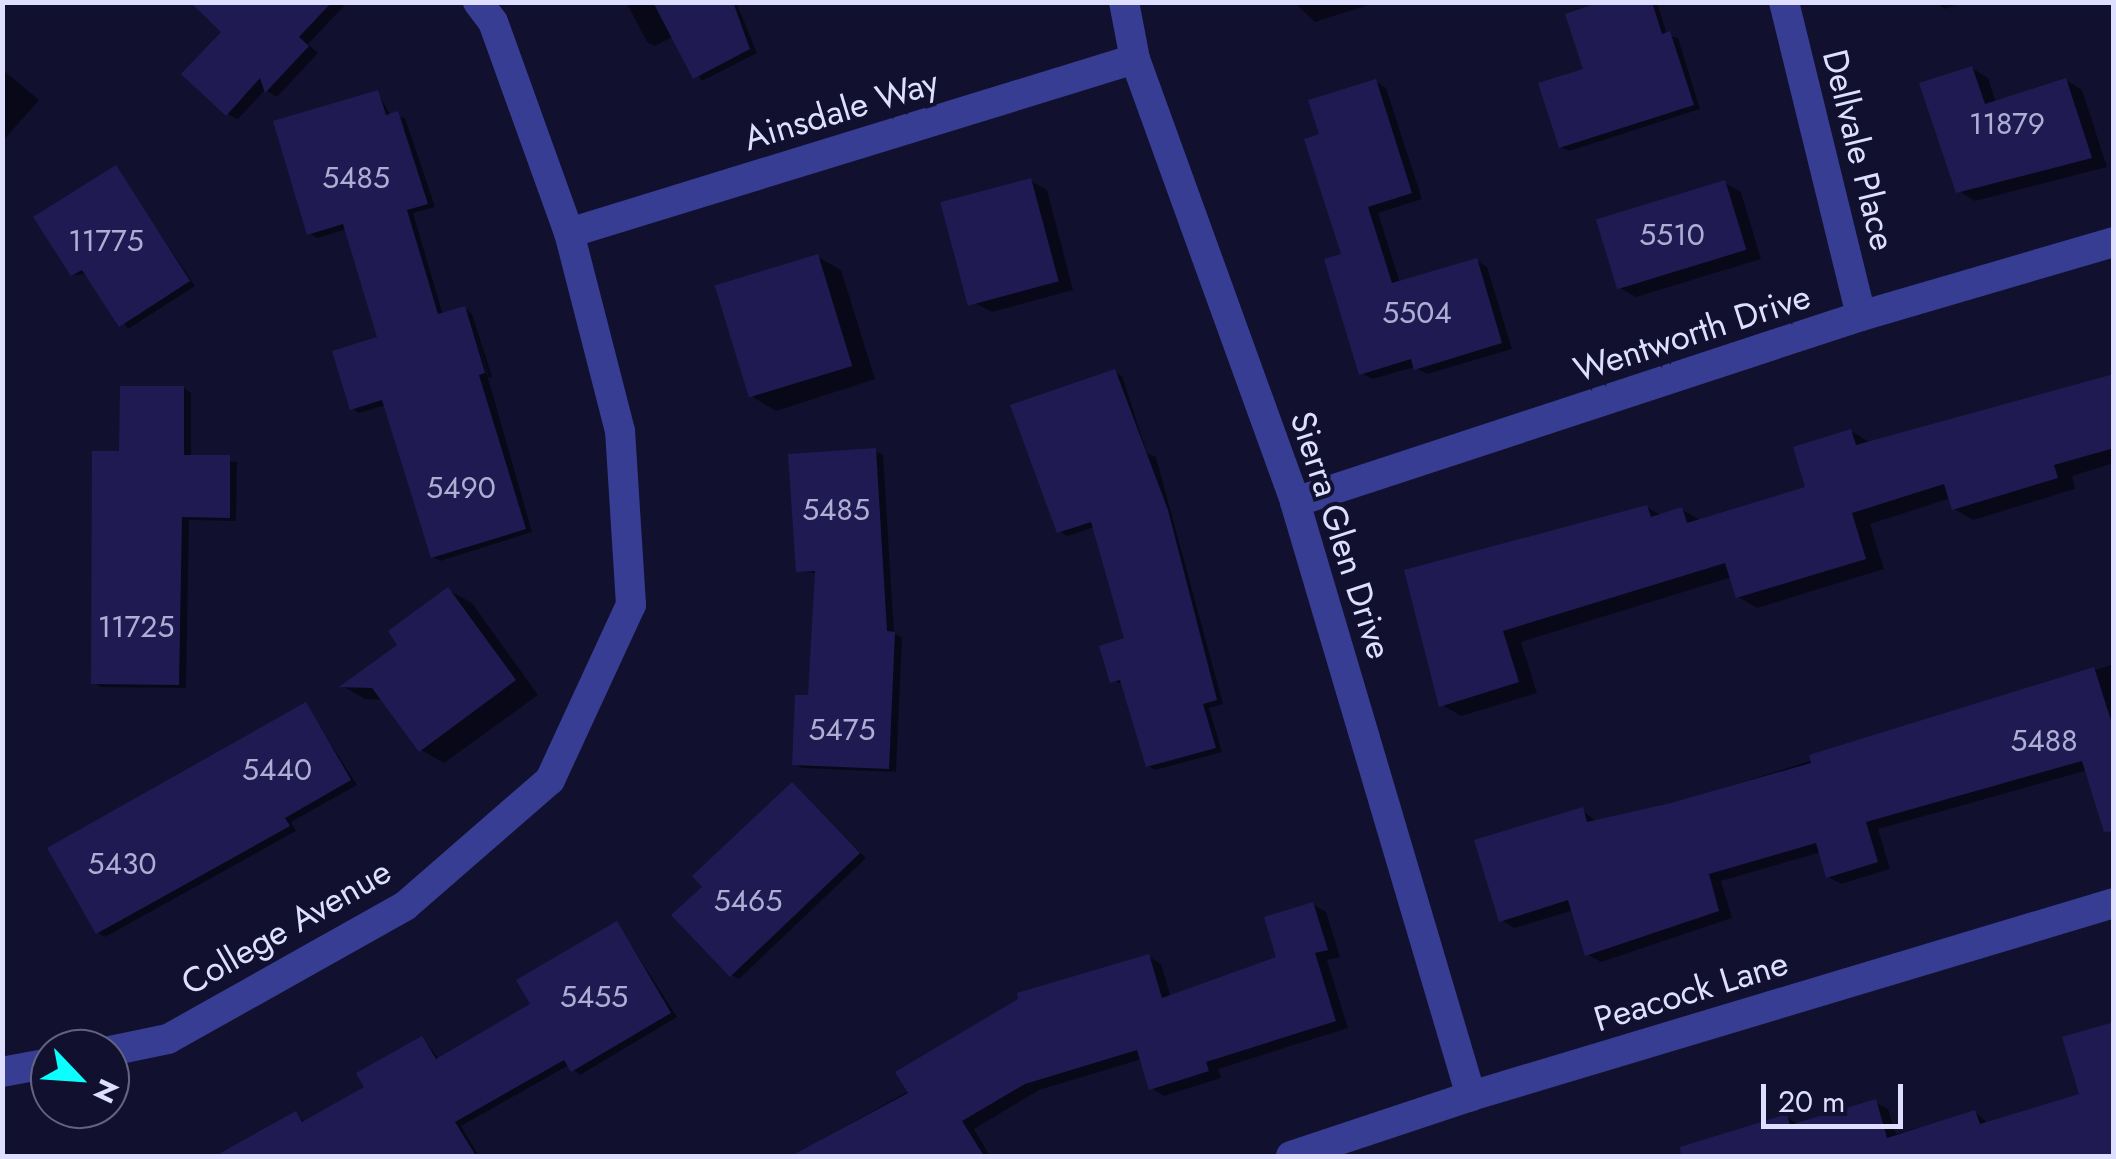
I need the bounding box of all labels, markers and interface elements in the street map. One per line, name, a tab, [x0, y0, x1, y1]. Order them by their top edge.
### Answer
street label: Dellvale Place	[1814, 45, 1904, 255]
street label: Ainsdale Way	[739, 60, 943, 160]
house number: 11879	[1969, 106, 2045, 142]
house number: 5485	[322, 160, 390, 196]
house number: 5510	[1639, 217, 1705, 253]
house number: 11775	[68, 223, 144, 259]
street label: Wentworth Drive	[1568, 275, 1816, 391]
house number: 5504	[1382, 295, 1452, 331]
street label: Sierra Glen Drive	[1281, 406, 1401, 664]
house number: 5490	[426, 470, 496, 506]
house number: 5485	[802, 492, 870, 528]
house number: 11725	[98, 609, 174, 645]
house number: 5475	[808, 712, 876, 748]
house number: 5488	[2010, 723, 2078, 759]
house number: 5440	[242, 752, 312, 788]
house number: 5430	[88, 846, 156, 882]
street label: College Avenue	[174, 850, 398, 1004]
house number: 5465	[714, 883, 782, 919]
street label: Peacock Lane	[1589, 942, 1793, 1040]
house number: 5455	[560, 979, 628, 1015]
north arrow	[30, 1029, 130, 1129]
scale bar	[1766, 1064, 1908, 1126]
text: N	[83, 1072, 129, 1110]
text: 20 m	[1778, 1080, 1845, 1123]

